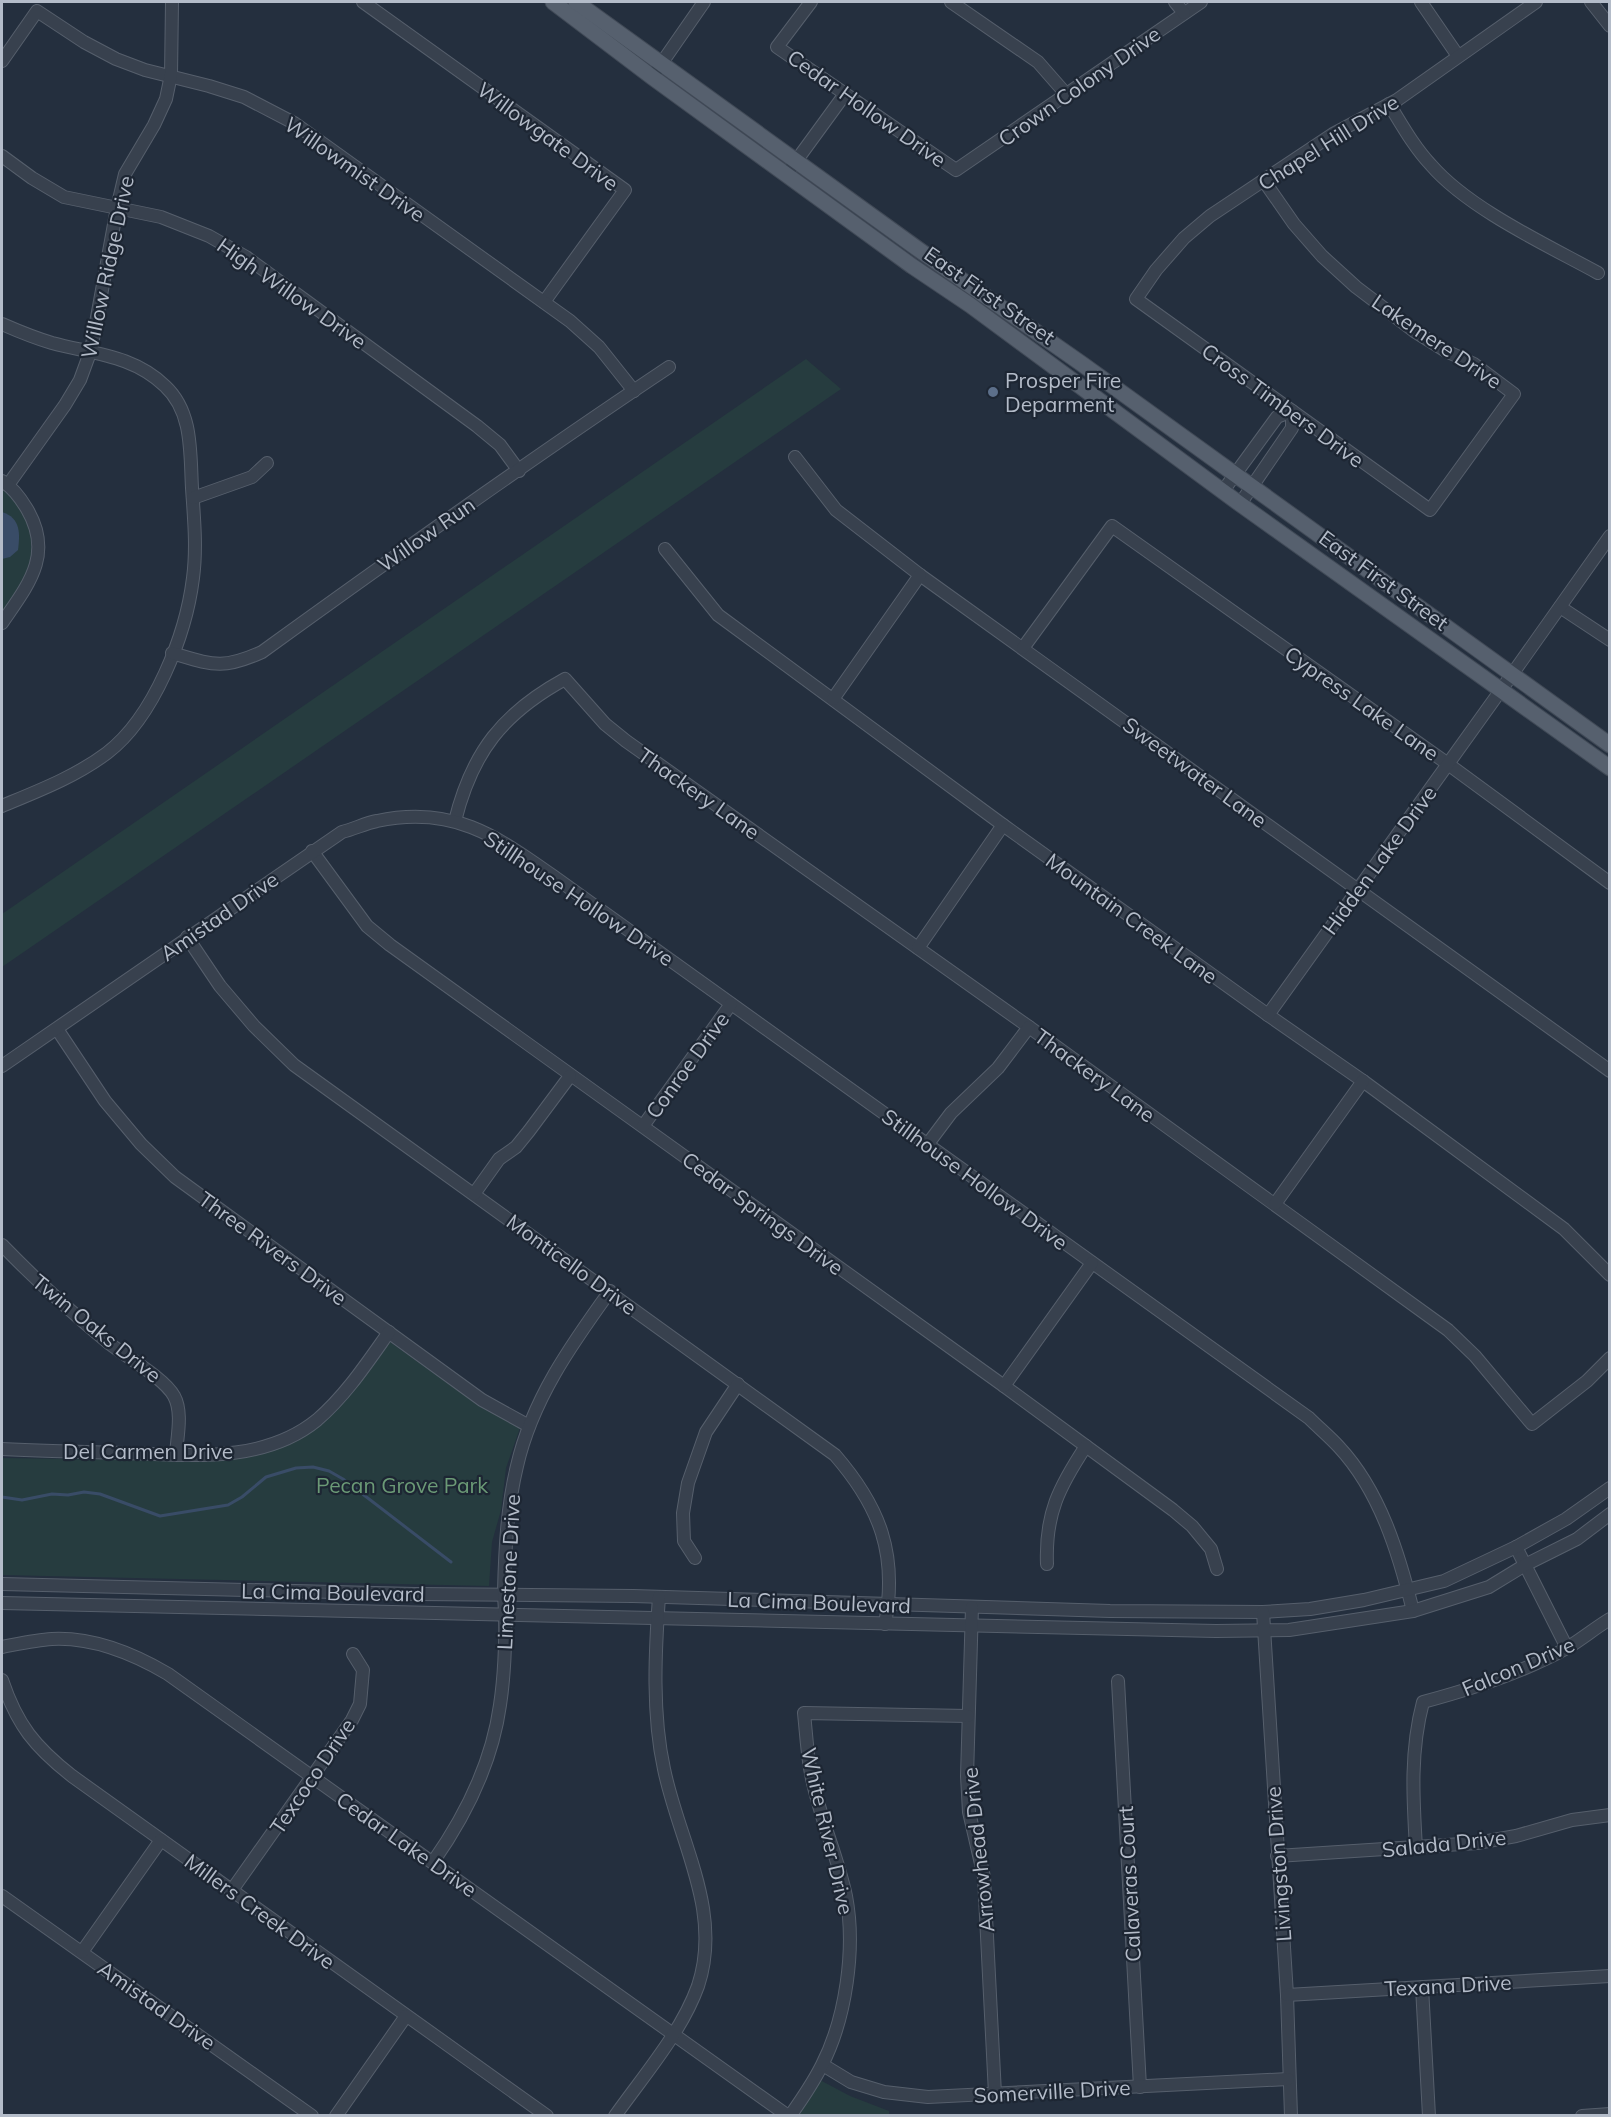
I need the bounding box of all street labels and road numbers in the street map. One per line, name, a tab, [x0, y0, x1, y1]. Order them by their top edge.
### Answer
street label: Crown Colony Drive	[993, 20, 1165, 152]
street label: Cedar Hollow Drive	[783, 44, 951, 172]
street label: Willowgate Drive	[472, 76, 624, 196]
street label: Chapel Hill Drive	[1253, 88, 1403, 196]
street label: Willowmist Drive	[280, 111, 430, 227]
street label: Willow Ridge Drive	[75, 173, 139, 361]
street label: High Willow Drive	[212, 232, 372, 354]
street label: East First Street	[920, 240, 1060, 350]
street label: Lakemere Drive	[1367, 288, 1507, 394]
street label: Cross Timbers Drive	[1197, 337, 1369, 473]
street label: Willow Run	[372, 491, 480, 577]
street label: East First Street	[1314, 524, 1454, 636]
street label: Cypress Lake Lane	[1280, 640, 1444, 766]
street label: Sweetwater Lane	[1118, 711, 1272, 833]
street label: Thackery Lane	[633, 741, 765, 845]
street label: Hidden Lake Drive	[1316, 780, 1442, 940]
street label: Stillhouse Hollow Drive	[479, 825, 679, 971]
street label: Mountain Creek Lane	[1041, 847, 1223, 989]
street label: Amistad Drive	[155, 866, 283, 966]
street label: Conroe Drive	[640, 1007, 734, 1123]
street label: Thackery Lane	[1030, 1023, 1160, 1127]
street label: Stillhouse Hollow Drive	[877, 1103, 1073, 1255]
street label: Cedar Springs Drive	[677, 1146, 849, 1280]
street label: Three Rivers Drive	[194, 1185, 352, 1311]
street label: Monticello Drive	[502, 1208, 642, 1320]
street label: Twin Oaks Drive	[27, 1268, 167, 1388]
street label: Del Carmen Drive	[63, 1438, 233, 1464]
street label: Limestone Drive	[491, 1494, 525, 1650]
street label: La Cima Boulevard	[241, 1577, 425, 1607]
street label: La Cima Boulevard	[727, 1586, 911, 1618]
street label: Falcon Drive	[1458, 1631, 1578, 1701]
street label: Texcoco Drive	[264, 1713, 360, 1839]
street label: White River Drive	[796, 1745, 860, 1917]
street label: Arrowhead Drive	[956, 1766, 1000, 1934]
street label: Livingston Drive	[1260, 1785, 1296, 1943]
street label: Cedar Lake Drive	[332, 1786, 482, 1902]
street label: Calaveras Court	[1112, 1806, 1146, 1962]
street label: Salada Drive	[1381, 1824, 1507, 1862]
street label: Millers Creek Drive	[180, 1848, 340, 1974]
street label: Amistad Drive	[93, 1955, 221, 2055]
street label: Texana Drive	[1384, 1969, 1512, 2001]
street label: Somerville Drive	[973, 2074, 1131, 2108]

